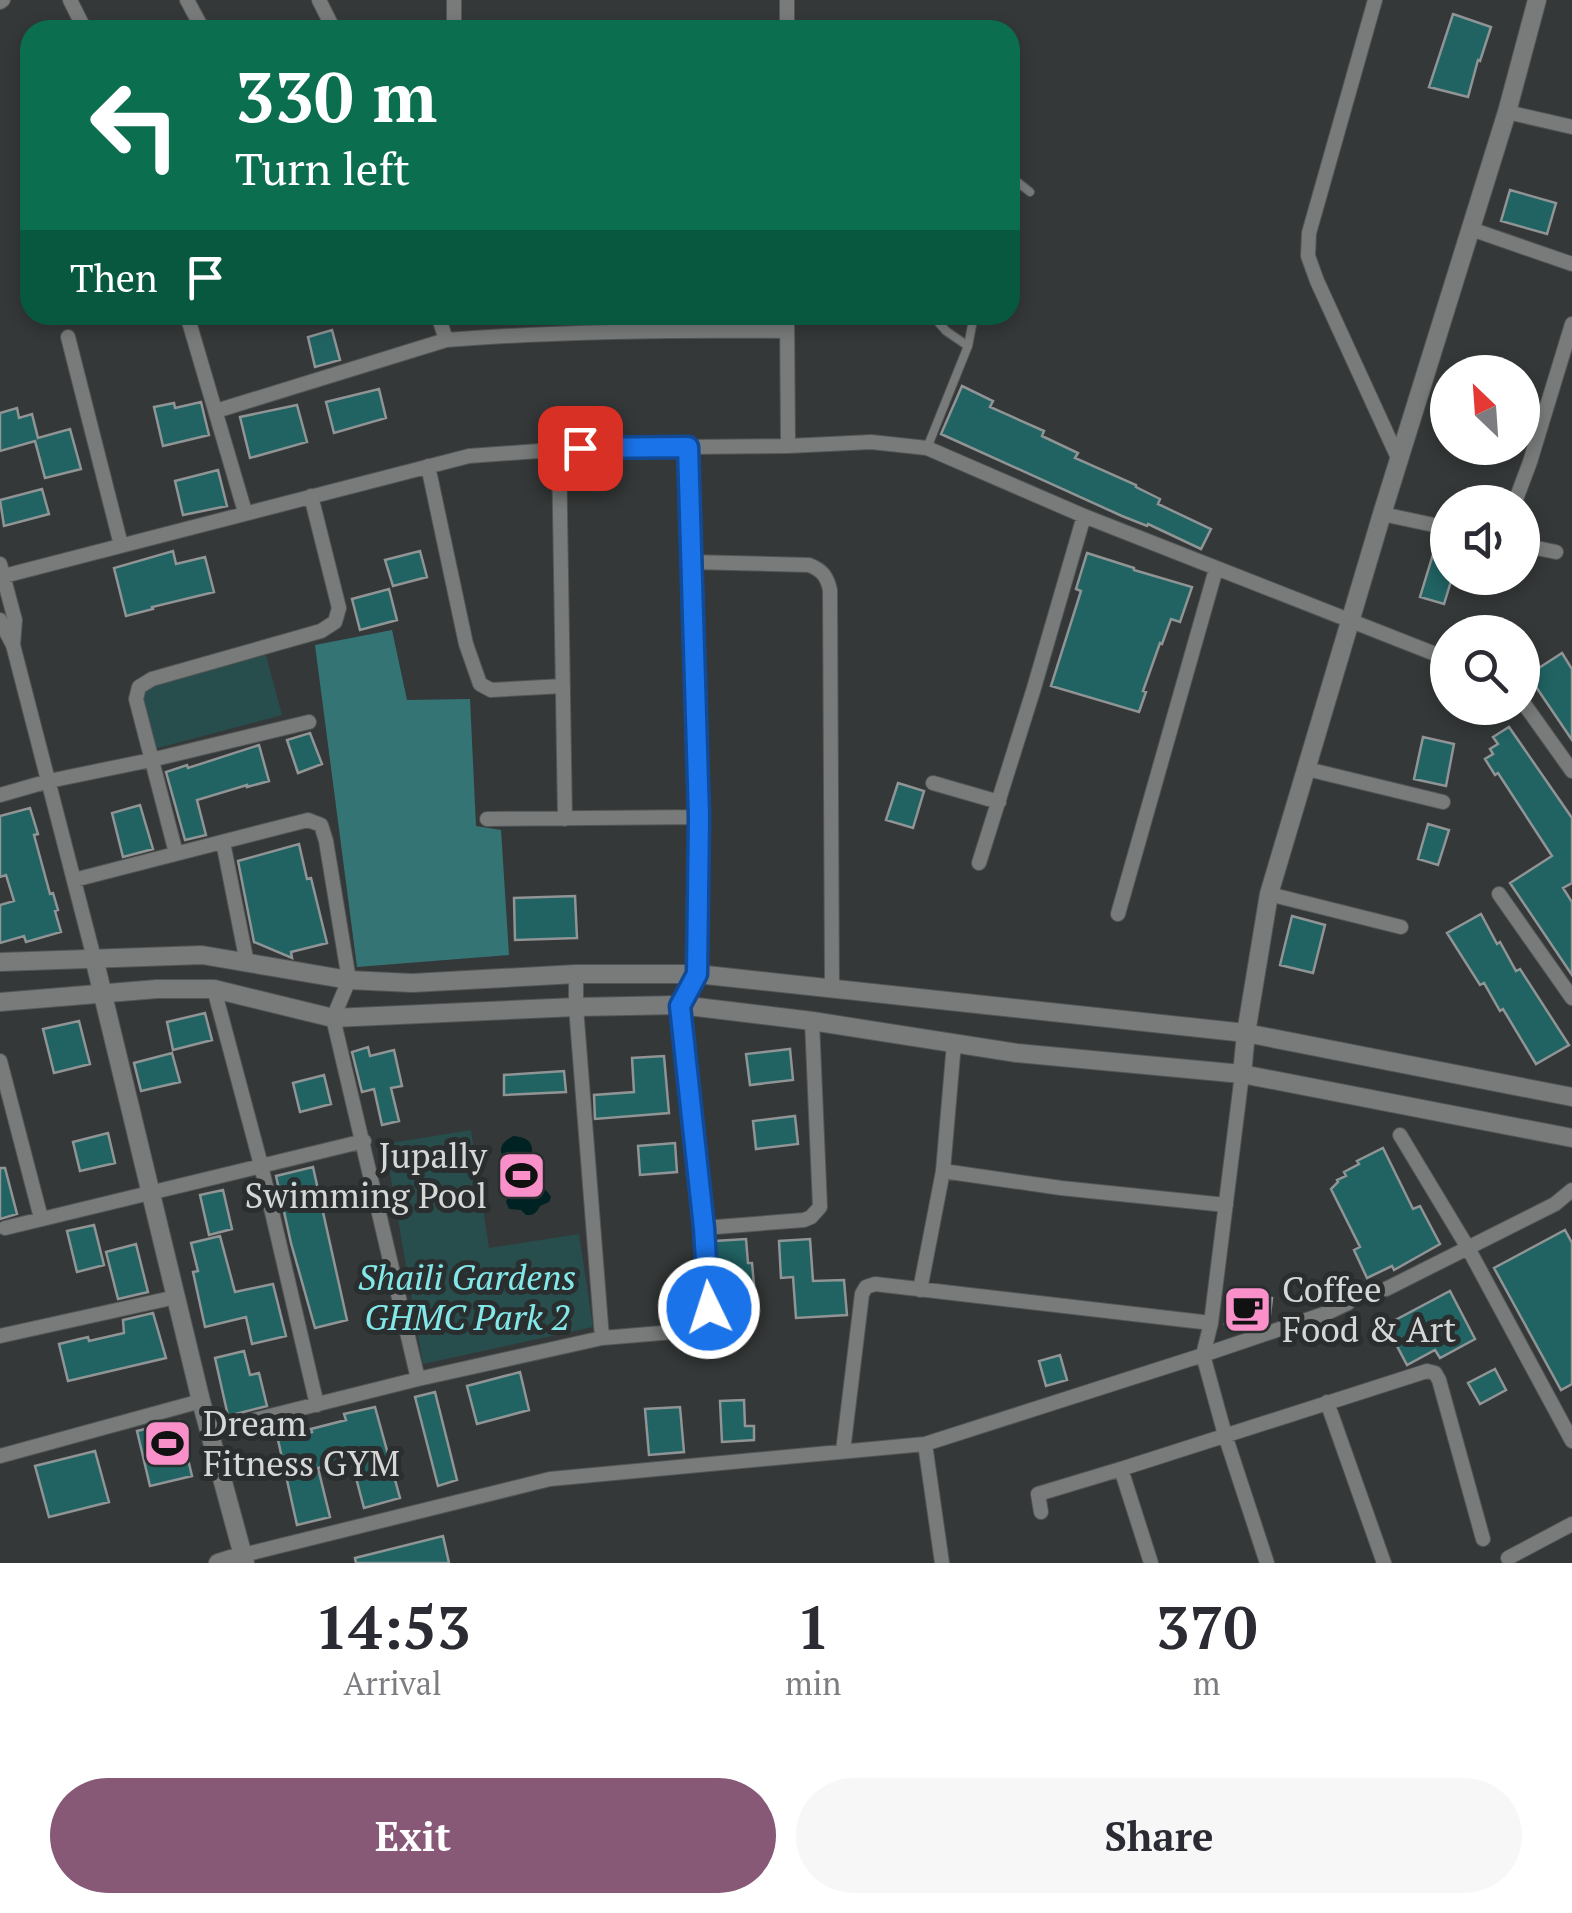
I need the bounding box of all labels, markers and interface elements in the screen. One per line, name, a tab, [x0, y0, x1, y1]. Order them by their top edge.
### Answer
text: 330 m	[235, 49, 437, 142]
icon: left	[70, 60, 200, 190]
text: Turn left	[235, 138, 410, 198]
icon: arrive	[178, 250, 233, 305]
text: Then	[70, 253, 158, 303]
north arrow	[1430, 355, 1540, 465]
map controls	[1430, 355, 1540, 725]
pin	[538, 406, 623, 491]
icon: arrive	[553, 421, 608, 476]
button: sound	[1430, 485, 1540, 595]
button: search	[1430, 615, 1540, 725]
place label: Jupally Swimming Pool	[245, 1132, 488, 1218]
sports icon: Jupally Swimming Pool	[496, 1150, 548, 1202]
park label: Shaili Gardens GHMC Park 2	[358, 1254, 576, 1340]
position arrow	[657, 1256, 761, 1360]
place label: Coffee Food & Art	[1282, 1266, 1456, 1352]
cafe icon: Coffee Food & Art	[1221, 1284, 1273, 1336]
place label: Dream Fitness GYM	[203, 1400, 400, 1486]
sports icon: Dream Fitness GYM	[142, 1418, 194, 1470]
text: 14:53	[314, 1587, 471, 1666]
text: 1	[796, 1587, 830, 1666]
text: 370	[1156, 1587, 1258, 1666]
text: Arrival	[344, 1662, 442, 1704]
text: min	[785, 1662, 841, 1704]
text: m	[1193, 1662, 1220, 1704]
button: Exit	[50, 1778, 776, 1893]
button: Share	[796, 1778, 1522, 1893]

